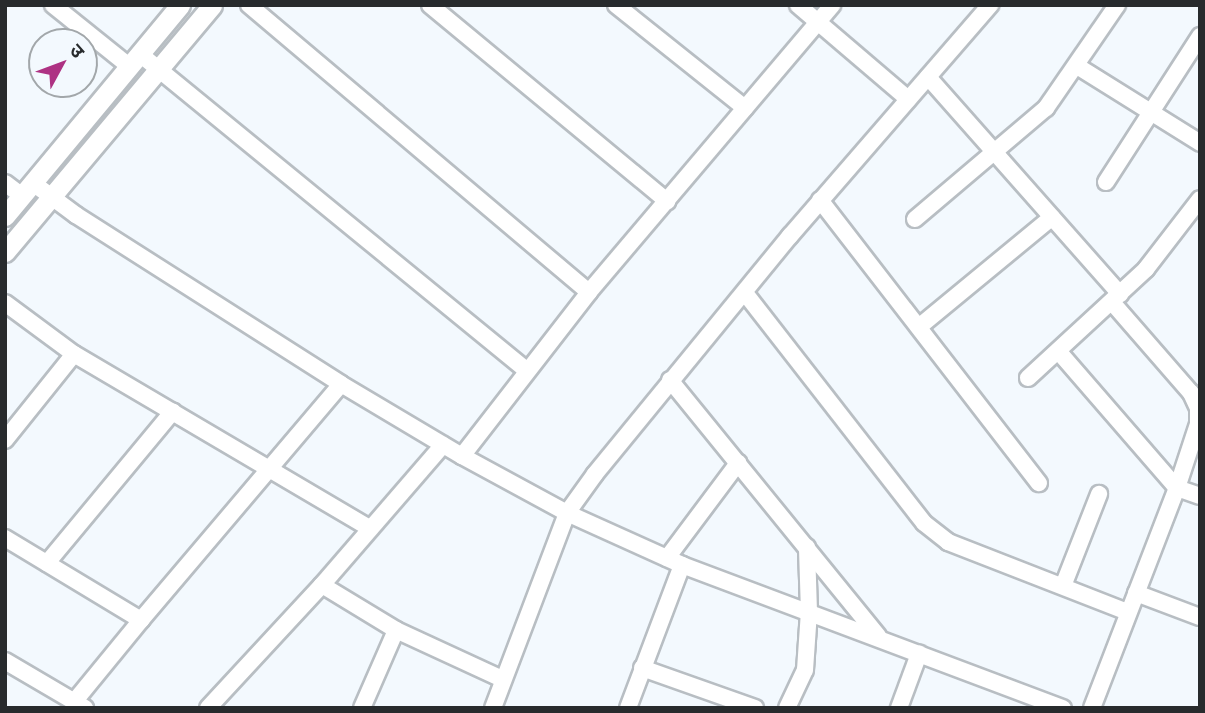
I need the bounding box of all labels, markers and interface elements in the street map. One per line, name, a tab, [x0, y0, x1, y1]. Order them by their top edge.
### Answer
north arrow	[28, 28, 98, 98]
text: उ	[65, 38, 90, 62]

